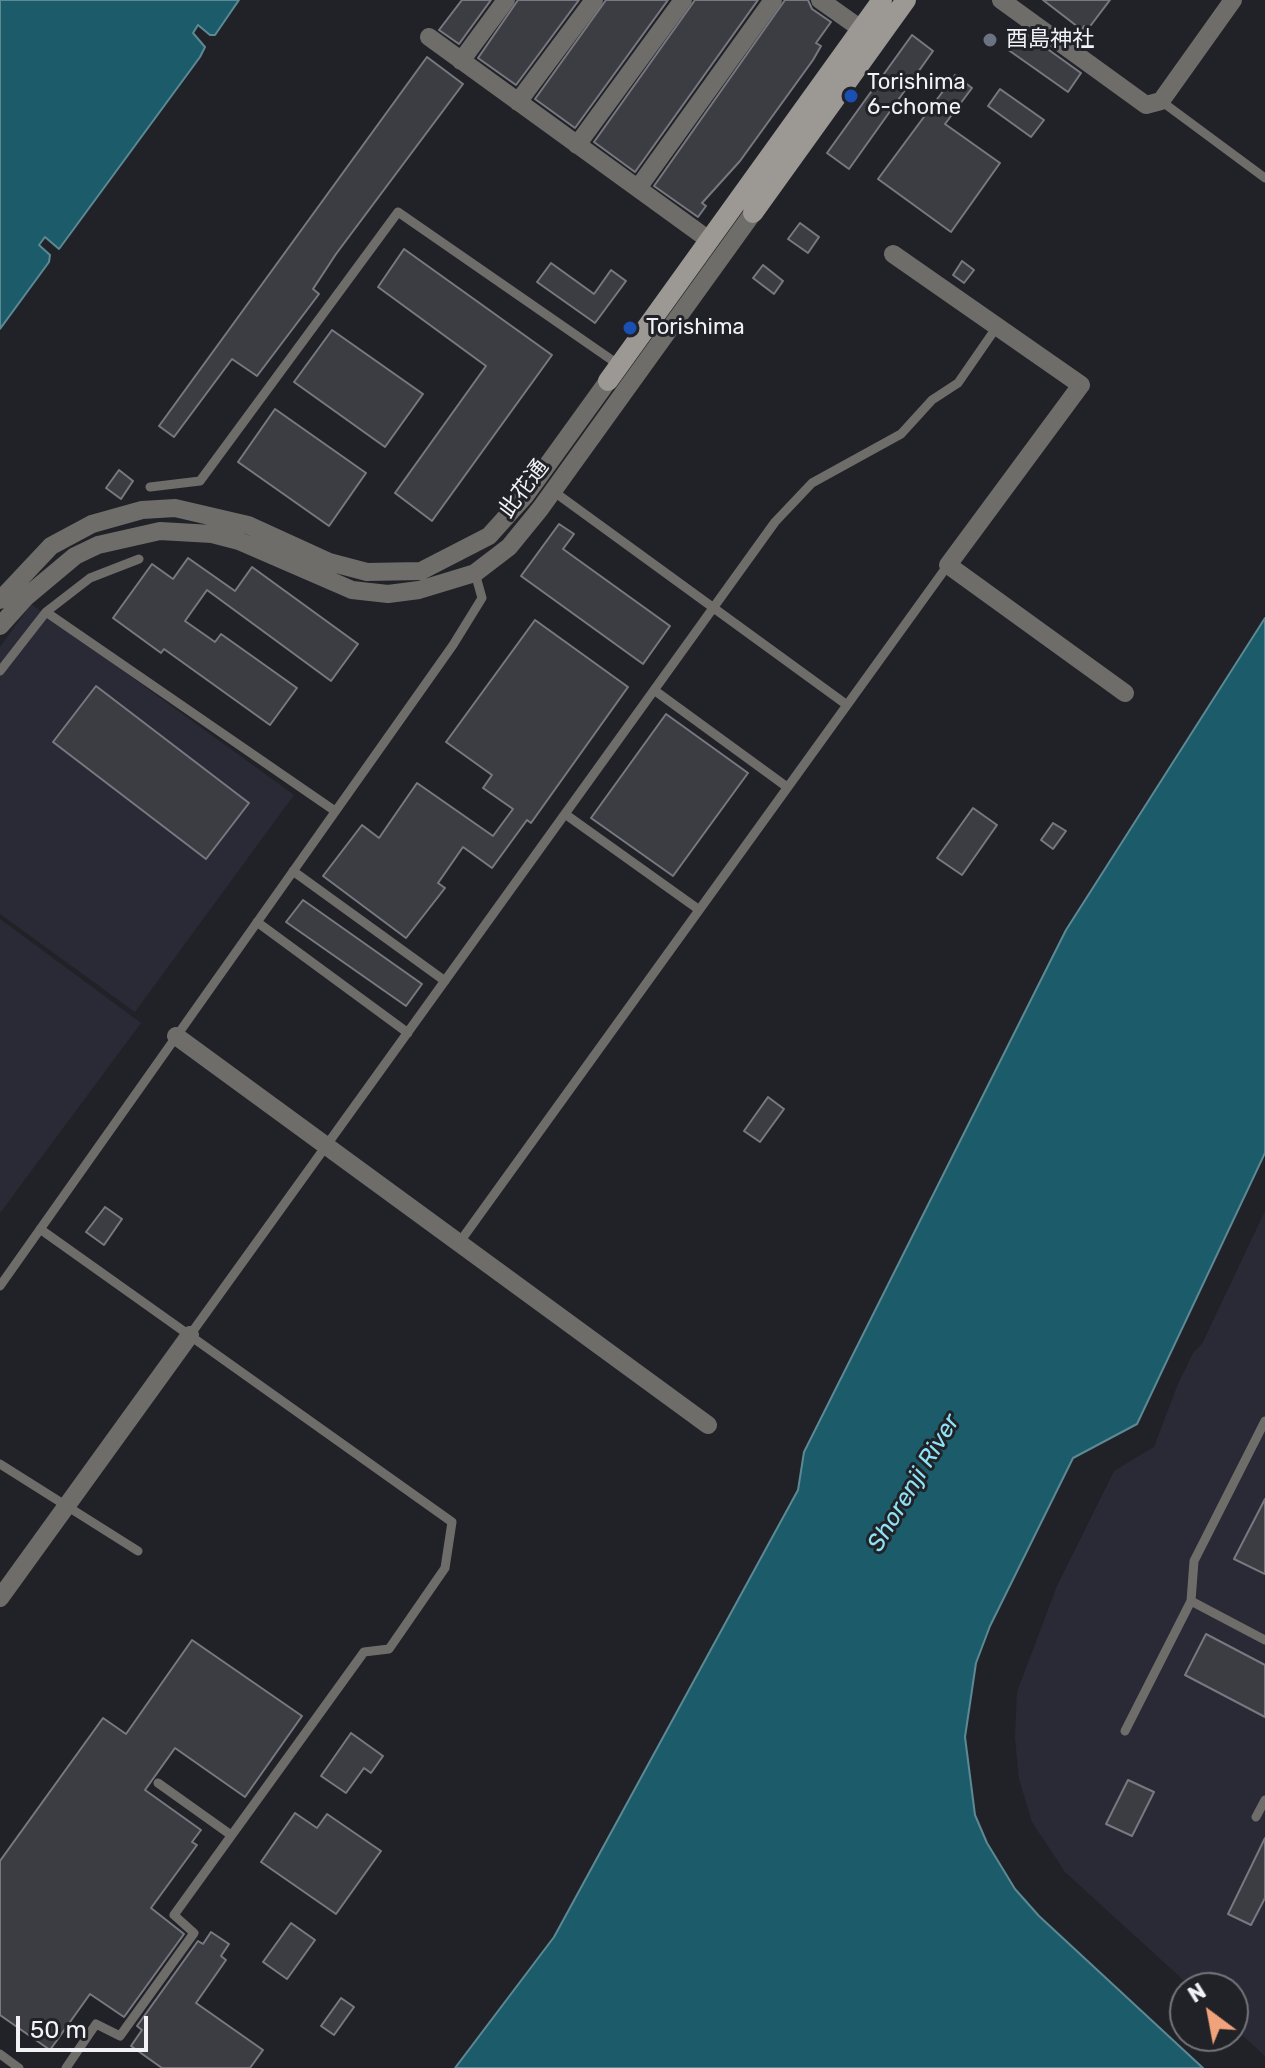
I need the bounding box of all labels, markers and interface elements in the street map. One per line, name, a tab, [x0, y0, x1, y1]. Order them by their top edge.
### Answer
place label: 酉島神社	[1006, 27, 1094, 53]
marker: 酉島神社	[981, 31, 999, 49]
place label: Torishima 6-chome	[867, 70, 966, 122]
marker: Torishima 6-chome	[842, 87, 860, 105]
place label: Torishima	[646, 315, 745, 341]
marker: Torishima	[621, 319, 639, 337]
street label: 此花通	[494, 455, 554, 523]
water label: Shorenji River	[862, 1409, 966, 1557]
north arrow	[1169, 1972, 1249, 2052]
text: N	[1183, 1977, 1211, 2009]
scale bar	[20, 2000, 152, 2050]
text: 50 m	[30, 2016, 87, 2044]

